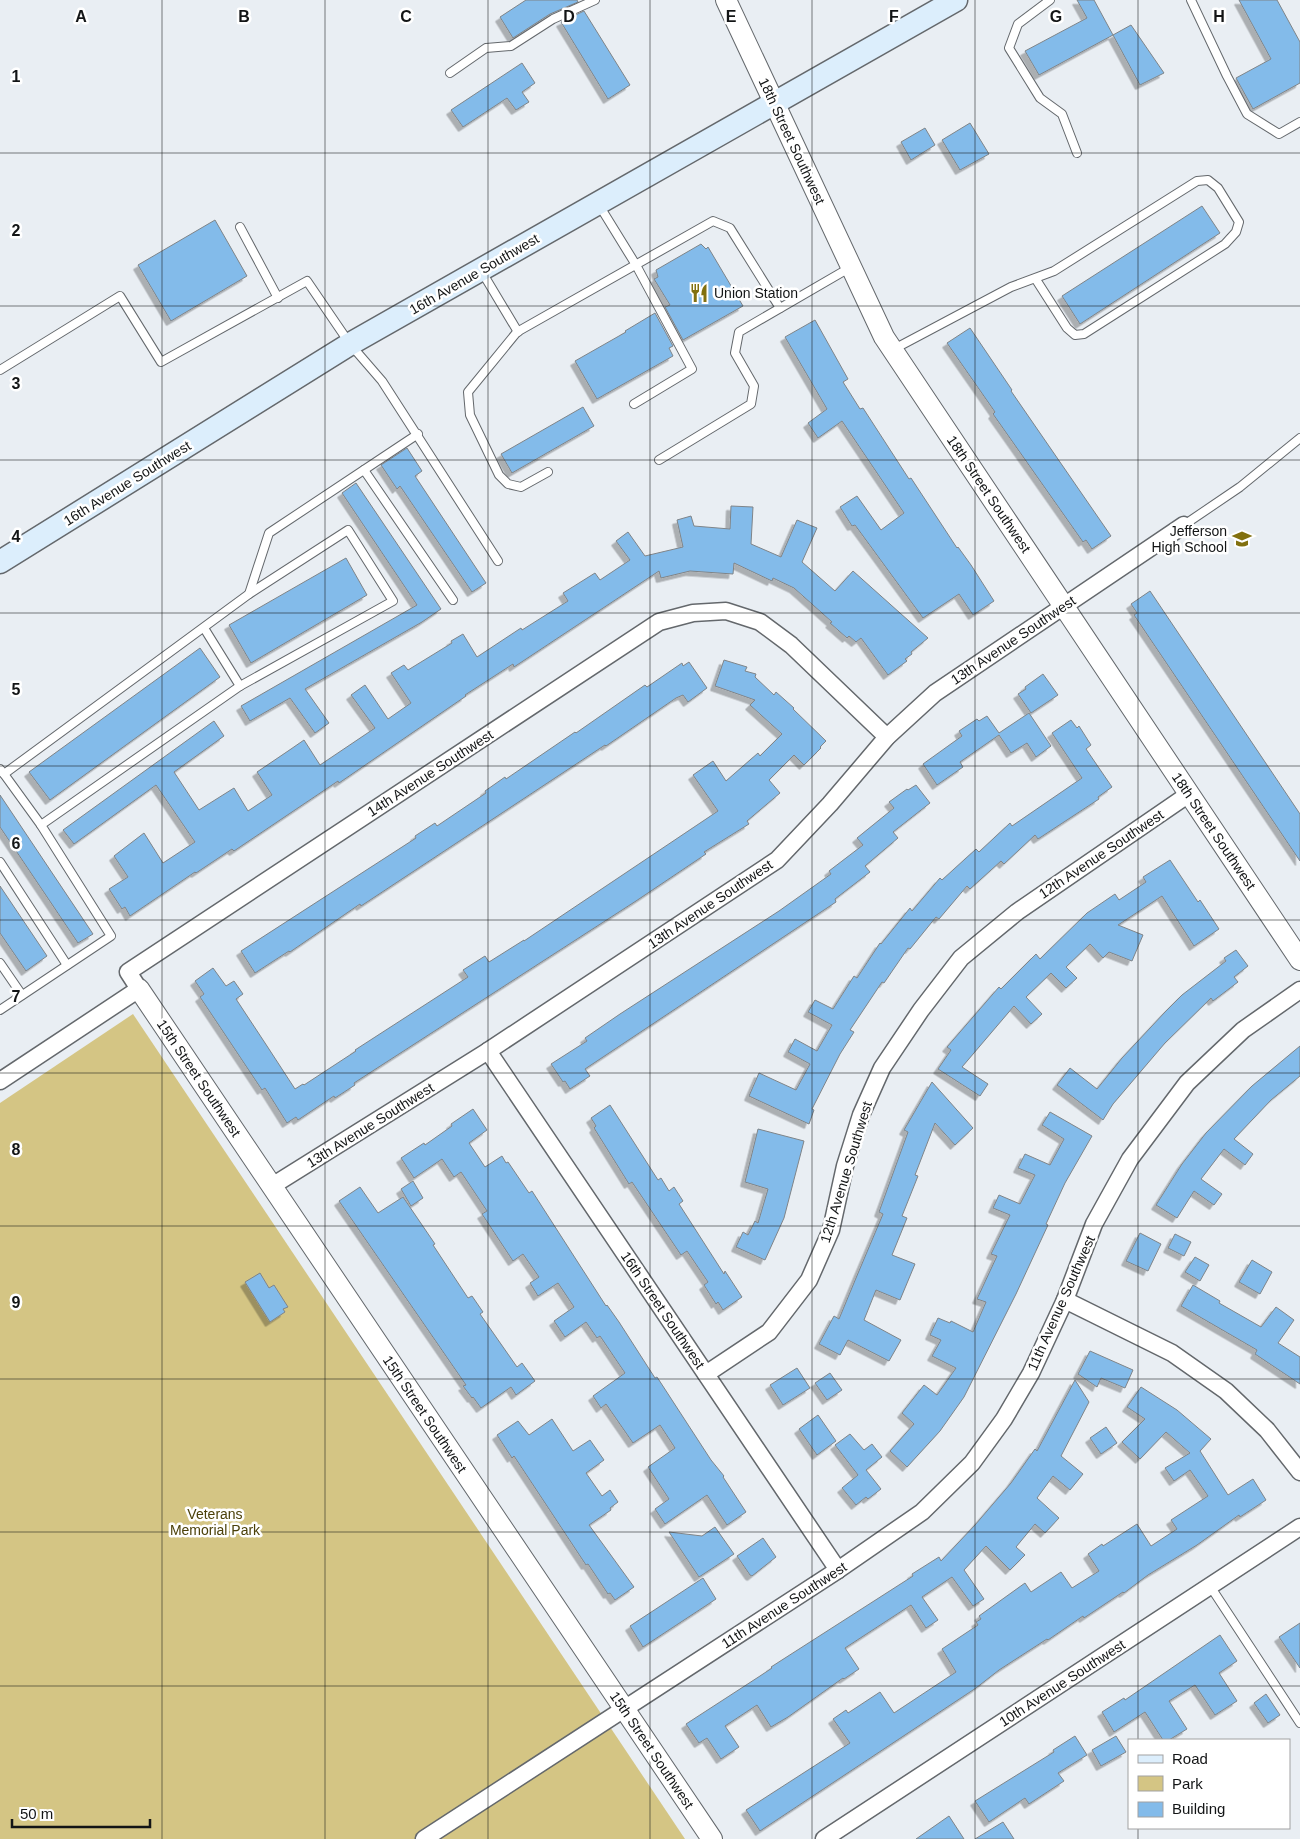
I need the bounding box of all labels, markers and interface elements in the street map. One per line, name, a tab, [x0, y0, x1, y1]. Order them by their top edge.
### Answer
text: A	[75, 8, 87, 25]
text: B	[238, 8, 250, 25]
text: C	[400, 8, 412, 25]
text: D	[563, 8, 575, 25]
text: E	[726, 8, 737, 25]
text: F	[889, 8, 899, 25]
text: G	[1050, 8, 1062, 25]
text: H	[1213, 8, 1225, 25]
text: 1	[12, 68, 21, 85]
street label: 18th Street Southwest	[756, 75, 828, 207]
text: 2	[12, 222, 21, 239]
street label: 16th Avenue Southwest	[406, 230, 542, 318]
restaurant icon: Union Station	[688, 282, 710, 304]
place label: Union Station	[714, 285, 798, 301]
text: 3	[12, 375, 21, 392]
street label: 18th Street Southwest	[944, 432, 1034, 556]
street label: 16th Avenue Southwest	[60, 437, 194, 529]
place label: Jefferson High School	[1152, 523, 1227, 555]
text: 4	[12, 528, 21, 545]
school or university icon: Jefferson High School	[1231, 528, 1253, 550]
street label: 13th Avenue Southwest	[948, 592, 1078, 688]
text: 5	[12, 681, 21, 698]
street label: 14th Avenue Southwest	[364, 726, 496, 820]
street label: 18th Street Southwest	[1169, 769, 1259, 893]
street label: 12th Avenue Southwest	[1036, 806, 1166, 902]
text: 6	[12, 835, 21, 852]
street label: 13th Avenue Southwest	[645, 856, 775, 952]
text: 7	[12, 988, 21, 1005]
street label: 15th Street Southwest	[154, 1016, 244, 1140]
street label: 13th Avenue Southwest	[303, 1079, 437, 1171]
street label: 12th Avenue Southwest	[817, 1099, 875, 1245]
text: 8	[12, 1141, 21, 1158]
street label: 11th Avenue Southwest	[1024, 1233, 1098, 1373]
street label: 16th Street Southwest	[618, 1248, 708, 1372]
text: 9	[12, 1294, 21, 1311]
street label: 15th Street Southwest	[380, 1352, 470, 1476]
park label: Veterans Memorial Park	[170, 1506, 261, 1538]
street label: 11th Avenue Southwest	[718, 1559, 850, 1651]
street label: 10th Avenue Southwest	[996, 1636, 1128, 1730]
street label: 15th Street Southwest	[607, 1688, 697, 1812]
legend	[1128, 1739, 1290, 1829]
text: Road	[1172, 1750, 1208, 1767]
text: Park	[1172, 1775, 1203, 1792]
scale bar	[12, 1796, 150, 1828]
text: Building	[1172, 1800, 1225, 1817]
text: 50 m	[20, 1805, 53, 1822]

